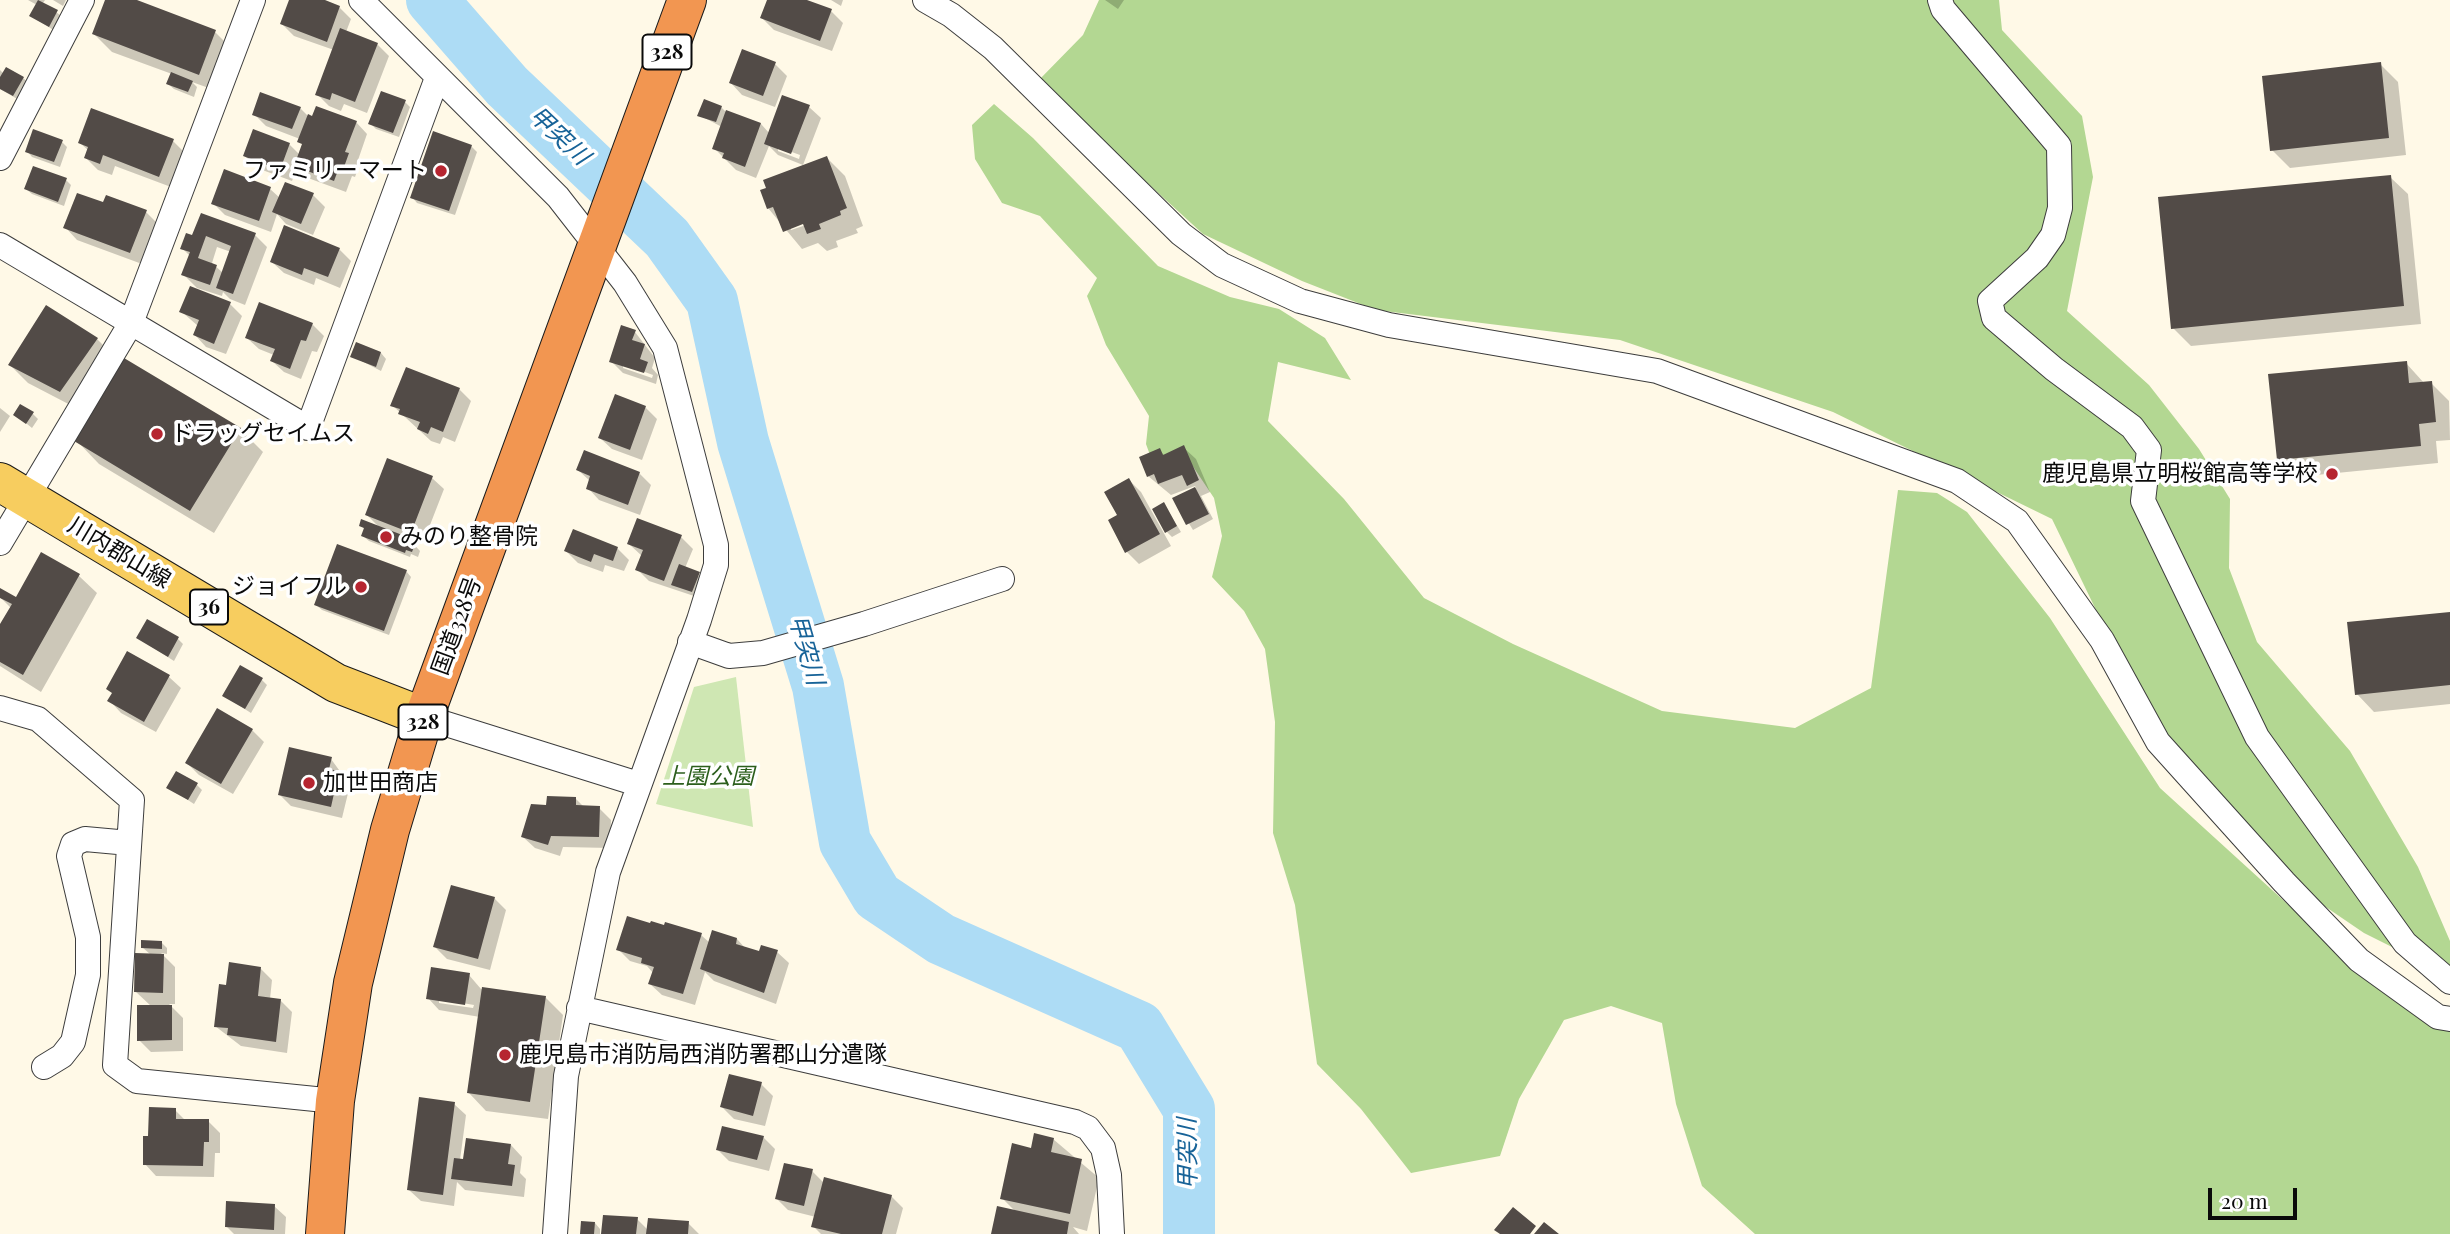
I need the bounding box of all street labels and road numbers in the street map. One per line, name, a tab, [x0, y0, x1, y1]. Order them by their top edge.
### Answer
road number: 328	[642, 34, 692, 70]
street label: 川内郡山線	[63, 512, 175, 594]
street label: 国道328号	[427, 573, 487, 679]
road number: 36	[190, 590, 228, 624]
road number: 328	[398, 704, 448, 740]

